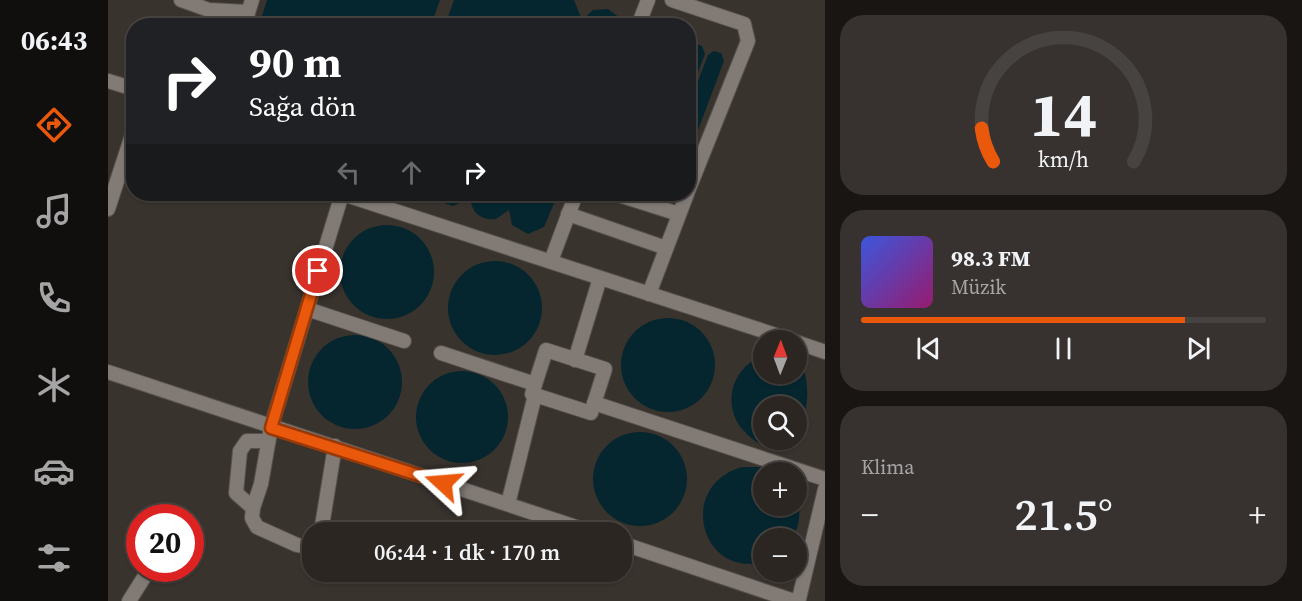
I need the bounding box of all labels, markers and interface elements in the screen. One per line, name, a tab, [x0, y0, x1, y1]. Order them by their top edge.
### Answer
text: 06:43	[21, 22, 87, 59]
text: 90 m	[249, 33, 342, 91]
icon: right	[150, 42, 228, 120]
text: 14	[1030, 71, 1097, 157]
text: Sağa dön	[249, 88, 356, 125]
icon: directions	[33, 104, 75, 146]
text: km/h	[1038, 146, 1089, 175]
icon: left	[332, 156, 365, 189]
icon: ahead	[395, 156, 428, 189]
icon: right	[458, 156, 491, 189]
icon: music	[33, 190, 75, 232]
text: 98.3 FM	[951, 243, 1030, 273]
pin	[292, 245, 343, 296]
icon: arrive	[301, 254, 334, 287]
text: Müzik	[951, 273, 1006, 301]
icon: phone	[33, 277, 75, 319]
north arrow	[753, 330, 807, 384]
map controls	[753, 330, 807, 582]
icon: previous	[912, 332, 945, 365]
icon: pause	[1047, 332, 1080, 365]
icon: next	[1182, 332, 1215, 365]
icon: climate	[33, 364, 75, 406]
button: search	[753, 396, 807, 450]
icon: car	[33, 450, 75, 492]
position arrow	[411, 451, 475, 515]
text: Klima	[861, 453, 914, 481]
button: +	[753, 462, 807, 516]
text: 21.5°	[1014, 483, 1113, 545]
text: −	[861, 492, 879, 537]
text: +	[1249, 492, 1266, 537]
speed limit sign: 20	[126, 504, 204, 582]
button: −	[753, 528, 807, 582]
icon: filters	[33, 537, 75, 579]
text: 06:44 · 1 dk · 170 m	[374, 537, 560, 567]

